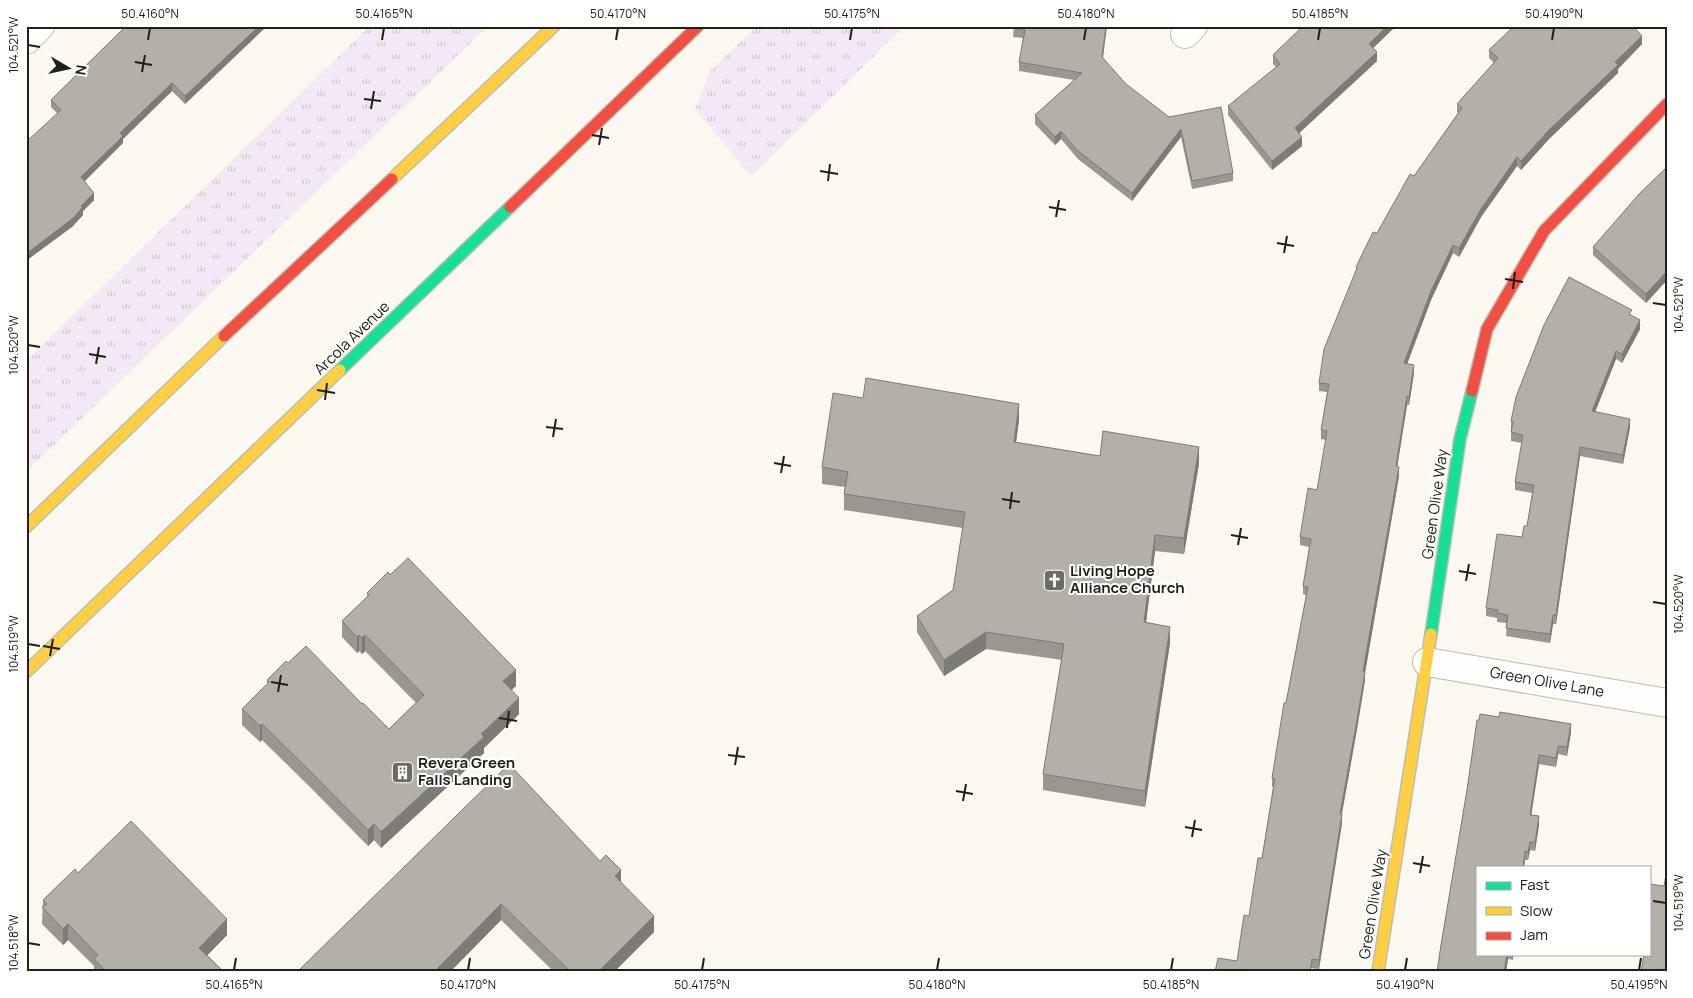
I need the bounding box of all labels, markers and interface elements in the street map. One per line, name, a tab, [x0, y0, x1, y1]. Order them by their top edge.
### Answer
text: 50.4160°N	[121, 5, 179, 22]
text: 50.4165°N	[355, 5, 413, 22]
text: 50.4170°N	[590, 5, 646, 22]
text: 50.4175°N	[824, 5, 880, 22]
text: 50.4180°N	[1058, 5, 1114, 22]
text: 50.4185°N	[1292, 5, 1348, 22]
text: 50.4190°N	[1525, 5, 1583, 22]
text: 104.521°W	[5, 16, 22, 73]
north arrow	[42, 42, 92, 92]
text: N	[71, 64, 92, 77]
text: 104.521°W	[1670, 276, 1687, 333]
street label: Arcola Avenue	[309, 296, 394, 379]
text: 104.520°W	[5, 315, 22, 375]
street label: Green Olive Way	[1416, 447, 1453, 560]
place label: Living Hope Alliance Church	[1070, 560, 1185, 598]
church icon: Living Hope Alliance Church	[1042, 568, 1066, 592]
text: 104.520°W	[1670, 574, 1687, 634]
text: 104.519°W	[5, 614, 22, 673]
street label: Green Olive Lane	[1488, 661, 1606, 702]
place label: Revera Green Falls Landing	[418, 752, 515, 790]
building icon: Revera Green Falls Landing	[390, 760, 414, 784]
street label: Green Olive Way	[1353, 847, 1392, 960]
legend	[1476, 866, 1650, 956]
text: 104.519°W	[1670, 873, 1687, 932]
text: Fast	[1520, 874, 1549, 895]
text: Slow	[1520, 900, 1553, 921]
text: 104.518°W	[5, 914, 22, 972]
text: Jam	[1520, 924, 1548, 945]
text: 50.4165°N	[205, 976, 263, 993]
text: 50.4170°N	[440, 976, 496, 993]
text: 50.4175°N	[674, 976, 730, 993]
text: 50.4180°N	[909, 976, 965, 993]
text: 50.4185°N	[1143, 976, 1199, 993]
text: 50.4190°N	[1376, 976, 1434, 993]
text: 50.4195°N	[1610, 976, 1668, 993]

